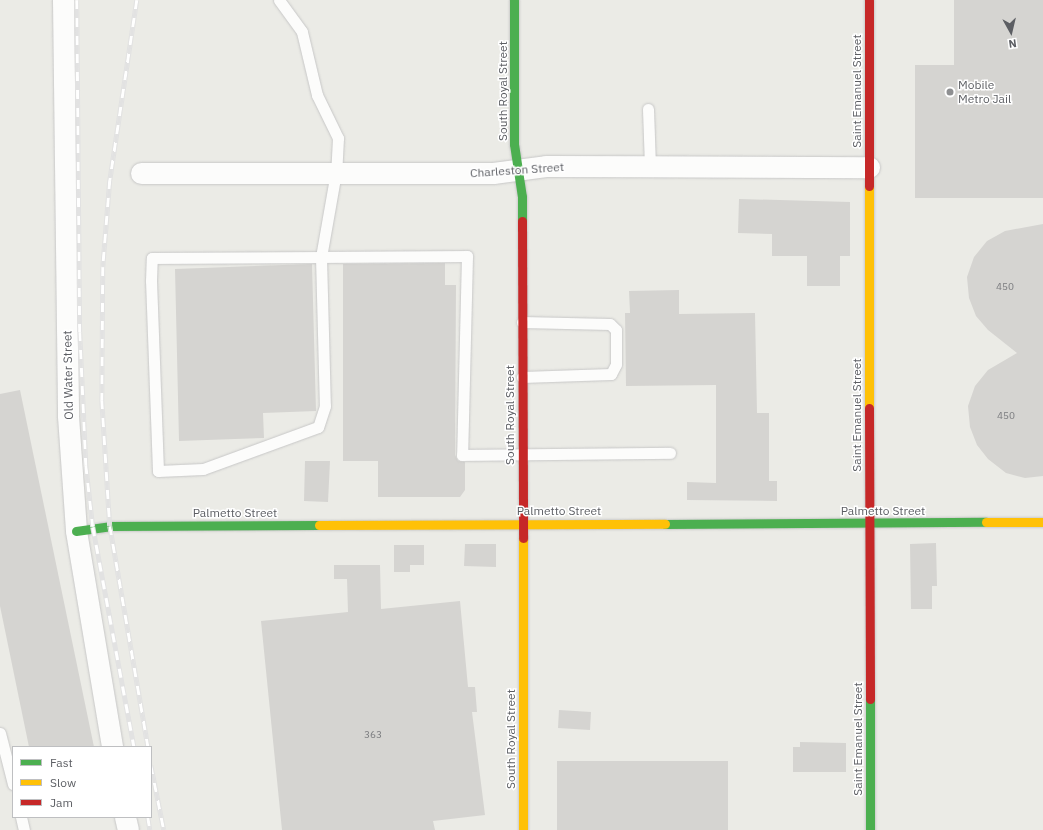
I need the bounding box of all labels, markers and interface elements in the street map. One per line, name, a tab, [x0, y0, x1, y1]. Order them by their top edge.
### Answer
north arrow	[991, 12, 1031, 52]
street label: Saint Emanuel Street	[850, 34, 864, 148]
text: N	[1008, 36, 1018, 51]
street label: South Royal Street	[496, 41, 510, 141]
place label: Mobile Metro Jail	[958, 78, 1011, 106]
marker: Mobile Metro Jail	[945, 87, 955, 97]
street label: Charleston Street	[470, 160, 564, 180]
house number: 450	[996, 281, 1014, 293]
street label: Old Water Street	[60, 330, 76, 420]
street label: Saint Emanuel Street	[850, 358, 864, 472]
street label: South Royal Street	[503, 365, 517, 465]
house number: 450	[997, 410, 1015, 422]
street label: Palmetto Street	[517, 504, 601, 518]
street label: Palmetto Street	[841, 504, 925, 518]
street label: Palmetto Street	[193, 506, 277, 520]
street label: Saint Emanuel Street	[851, 682, 865, 796]
street label: South Royal Street	[504, 689, 518, 789]
house number: 363	[364, 729, 382, 741]
legend	[12, 746, 152, 818]
text: Fast	[50, 755, 73, 770]
text: Slow	[50, 775, 76, 790]
text: Jam	[50, 795, 73, 810]

